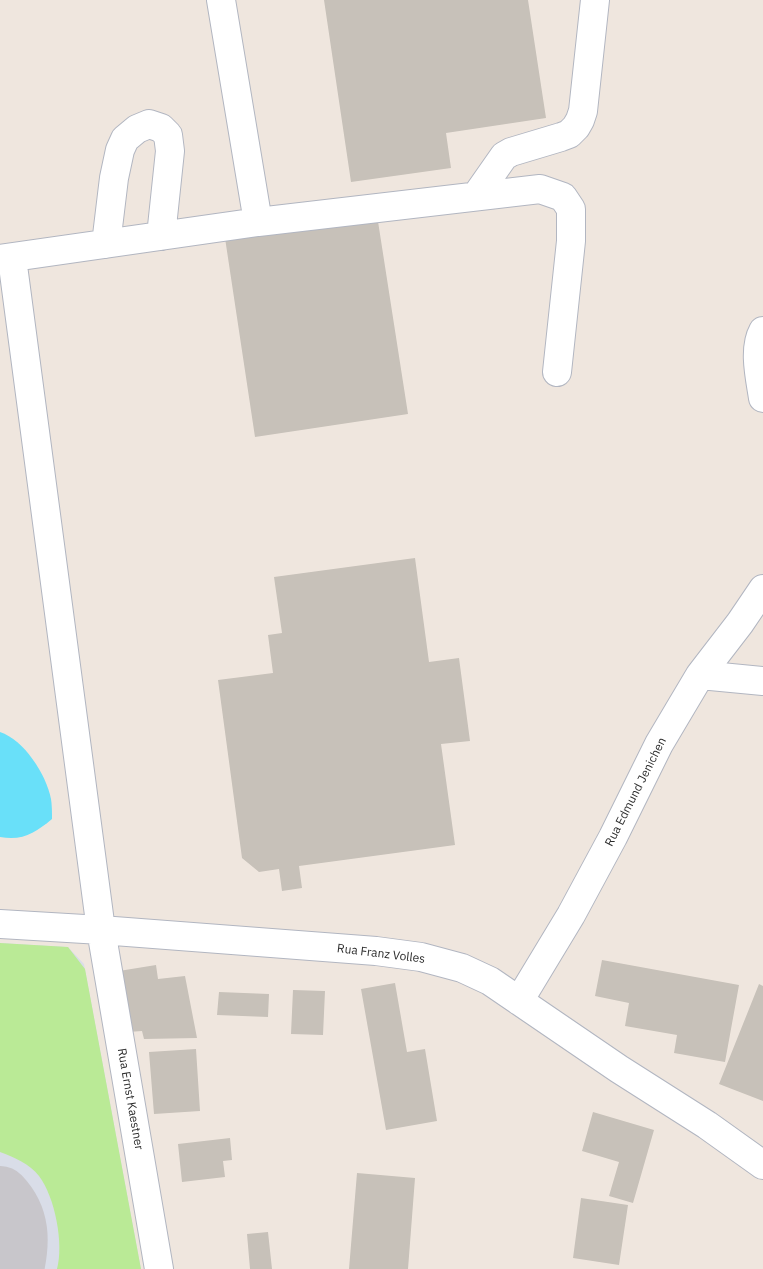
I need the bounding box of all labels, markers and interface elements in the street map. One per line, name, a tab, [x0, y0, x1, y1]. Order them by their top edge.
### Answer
street label: Rua Edmund Jenichen	[602, 735, 670, 849]
street label: Rua Franz Volles	[336, 941, 426, 967]
street label: Rua Ernst Kaestner	[114, 1047, 146, 1151]

